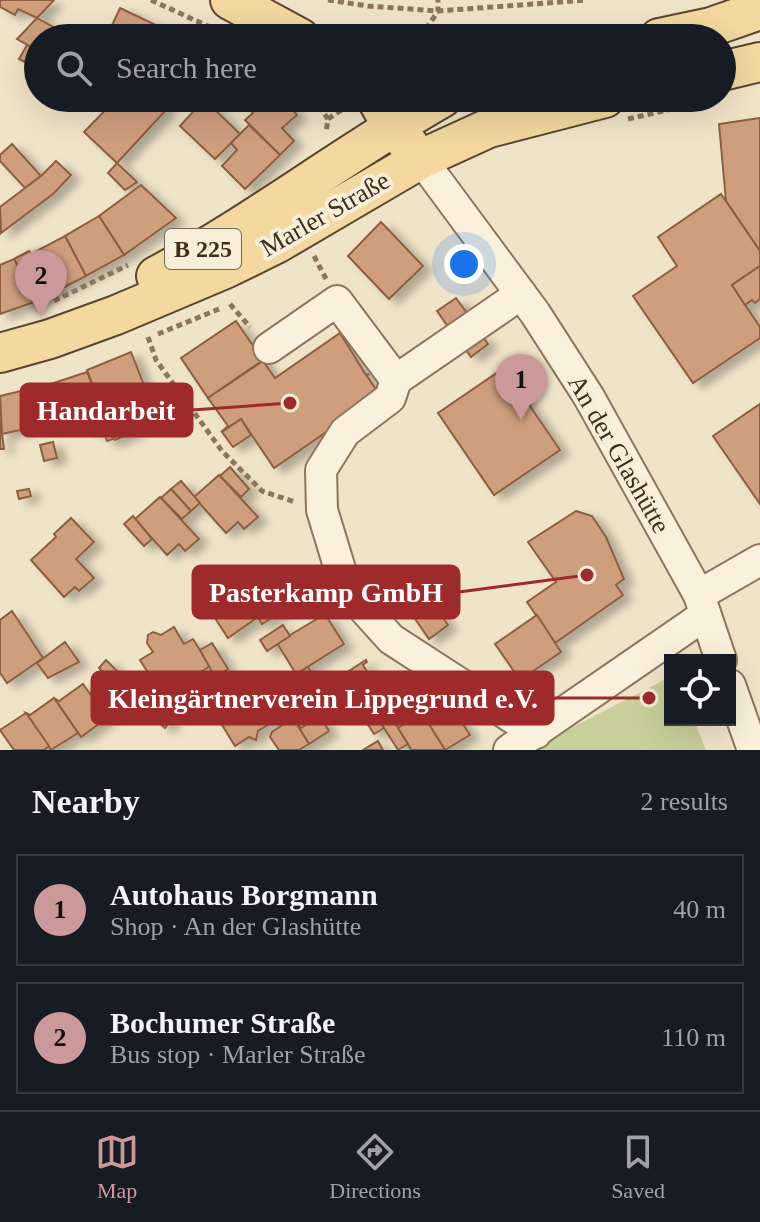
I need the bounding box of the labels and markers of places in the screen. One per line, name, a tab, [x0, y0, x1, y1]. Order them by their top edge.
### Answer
pin: 2	[15, 250, 67, 316]
pin: 1	[495, 354, 547, 420]
callout: Handarbeit	[21, 384, 192, 436]
callout: Pasterkamp GmbH	[193, 566, 459, 618]
callout: Kleingärtnerverein Lippegrund e.V.	[92, 672, 553, 724]

